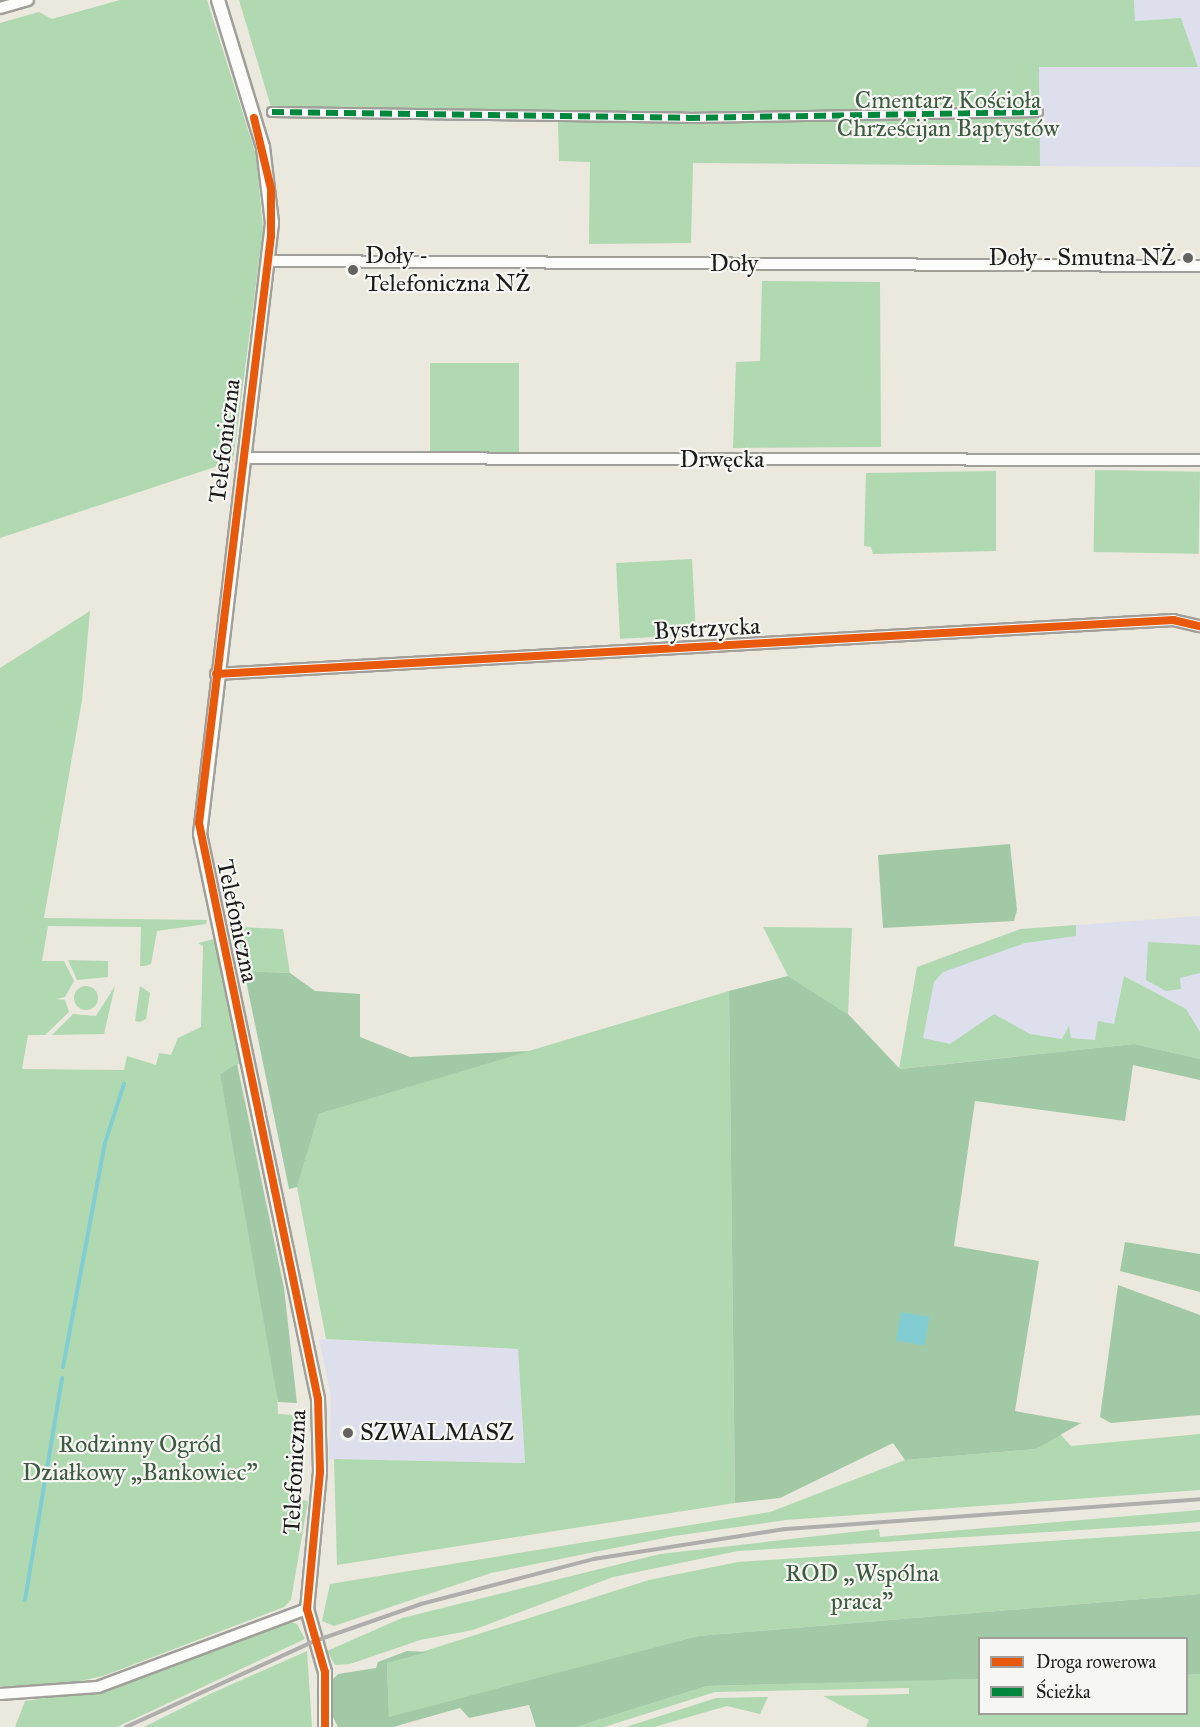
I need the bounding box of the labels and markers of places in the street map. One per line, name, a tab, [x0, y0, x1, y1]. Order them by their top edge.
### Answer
place label: Doły - Telefoniczna NŻ	[365, 242, 530, 298]
place label: Doły - Smutna NŻ	[989, 244, 1176, 272]
marker: Doły - Smutna NŻ	[1181, 251, 1195, 265]
marker: Doły - Telefoniczna NŻ	[346, 263, 360, 277]
place label: SZWALMASZ	[360, 1419, 514, 1447]
marker: SZWALMASZ	[341, 1426, 355, 1440]

